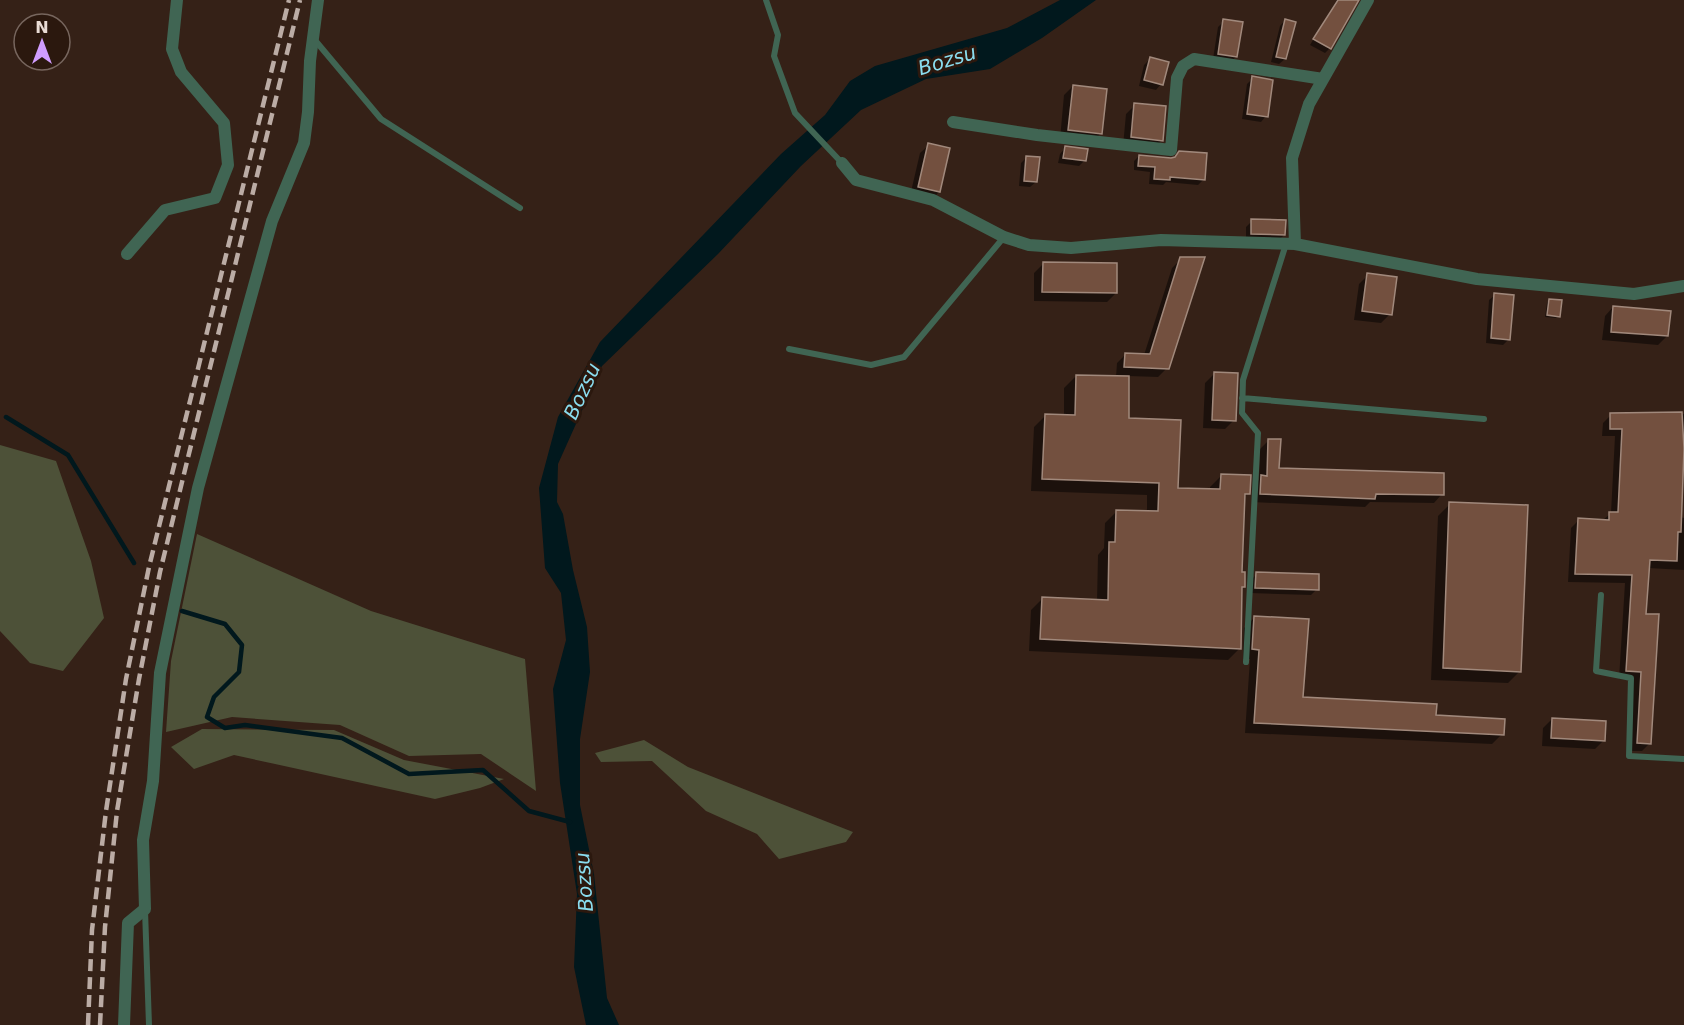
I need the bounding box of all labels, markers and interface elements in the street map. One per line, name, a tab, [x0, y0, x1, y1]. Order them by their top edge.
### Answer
north arrow	[12, 12, 72, 72]
text: N	[35, 18, 49, 37]
water label: Bozsu	[915, 40, 979, 80]
water label: Bozsu	[559, 359, 605, 423]
water label: Bozsu	[570, 851, 598, 913]

